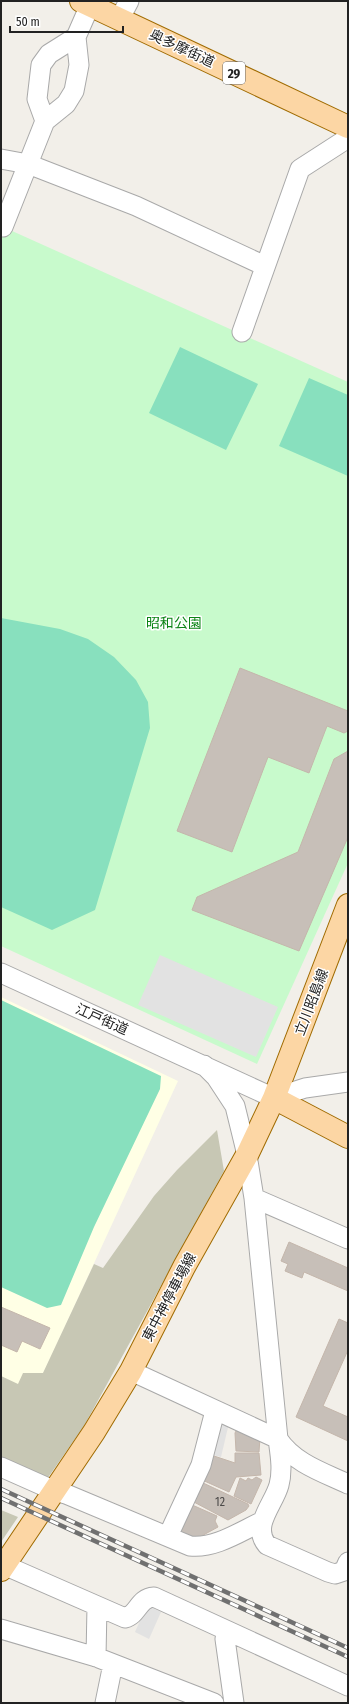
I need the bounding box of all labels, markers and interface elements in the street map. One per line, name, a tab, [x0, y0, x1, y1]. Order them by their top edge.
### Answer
scale bar	[10, 8, 123, 34]
text: 50 m	[16, 15, 40, 29]
street label: 奥多摩街道	[146, 26, 217, 71]
road number: 29	[223, 62, 245, 84]
park label: 昭和公園	[146, 615, 202, 632]
street label: 立川昭島線	[291, 966, 332, 1038]
street label: 江戸街道	[73, 1000, 131, 1039]
street label: 東中神停車場線	[139, 1250, 200, 1344]
house number: 12	[215, 1495, 225, 1509]

